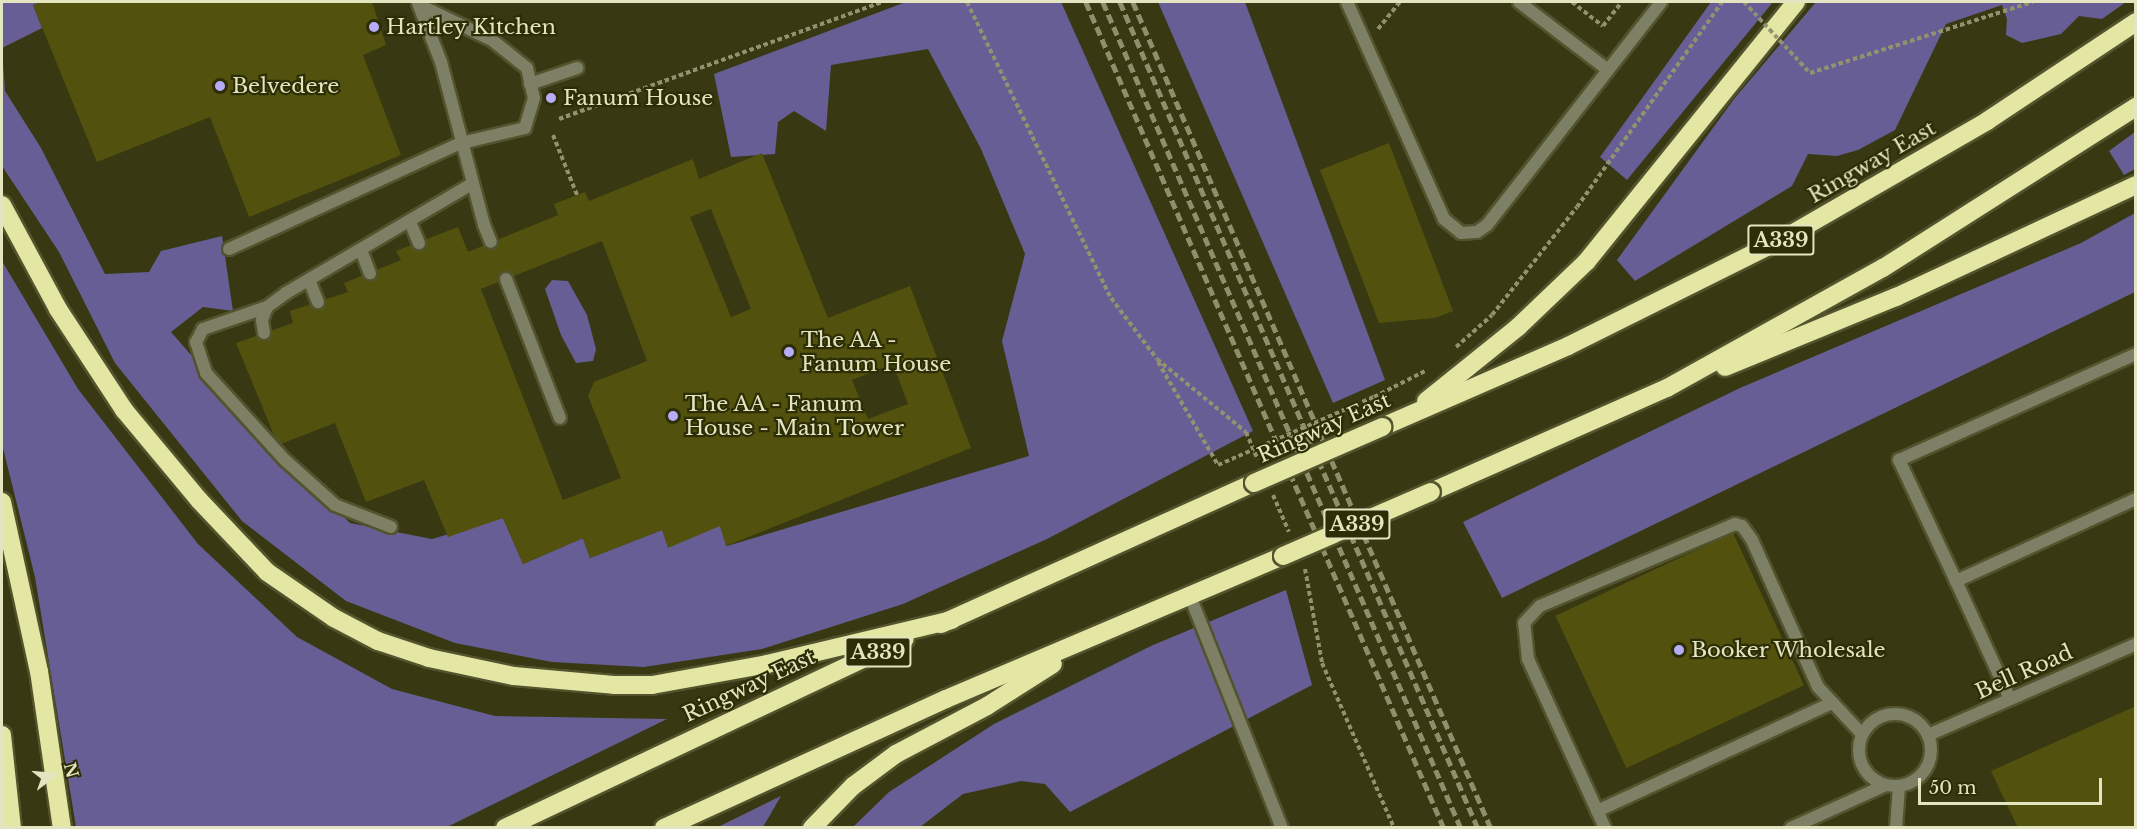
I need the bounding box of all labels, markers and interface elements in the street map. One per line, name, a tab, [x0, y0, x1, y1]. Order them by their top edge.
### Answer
place label: Hartley Kitchen	[386, 14, 557, 40]
marker: Hartley Kitchen	[367, 20, 381, 34]
place label: Belvedere	[232, 73, 339, 99]
marker: Belvedere	[213, 79, 227, 93]
place label: Fanum House	[563, 85, 713, 111]
marker: Fanum House	[544, 91, 558, 105]
street label: Ringway East	[1804, 115, 1940, 209]
road number: A339	[1746, 223, 1816, 257]
place label: The AA - Fanum House	[801, 327, 951, 377]
marker: The AA - Fanum House	[782, 345, 796, 359]
street label: Ringway East	[1253, 387, 1395, 469]
place label: The AA - Fanum House - Main Tower	[685, 391, 905, 441]
marker: The AA - Fanum House - Main Tower	[666, 409, 680, 423]
road number: A339	[1322, 507, 1392, 541]
road number: A339	[844, 635, 912, 669]
place label: Booker Wholesale	[1691, 637, 1887, 663]
street label: Bell Road	[1972, 639, 2076, 705]
marker: Booker Wholesale	[1672, 643, 1686, 657]
street label: Ringway East	[679, 644, 819, 728]
north arrow	[24, 745, 84, 805]
text: N	[60, 760, 83, 780]
scale bar	[1921, 766, 2106, 804]
text: 50 m	[1929, 777, 1977, 799]

